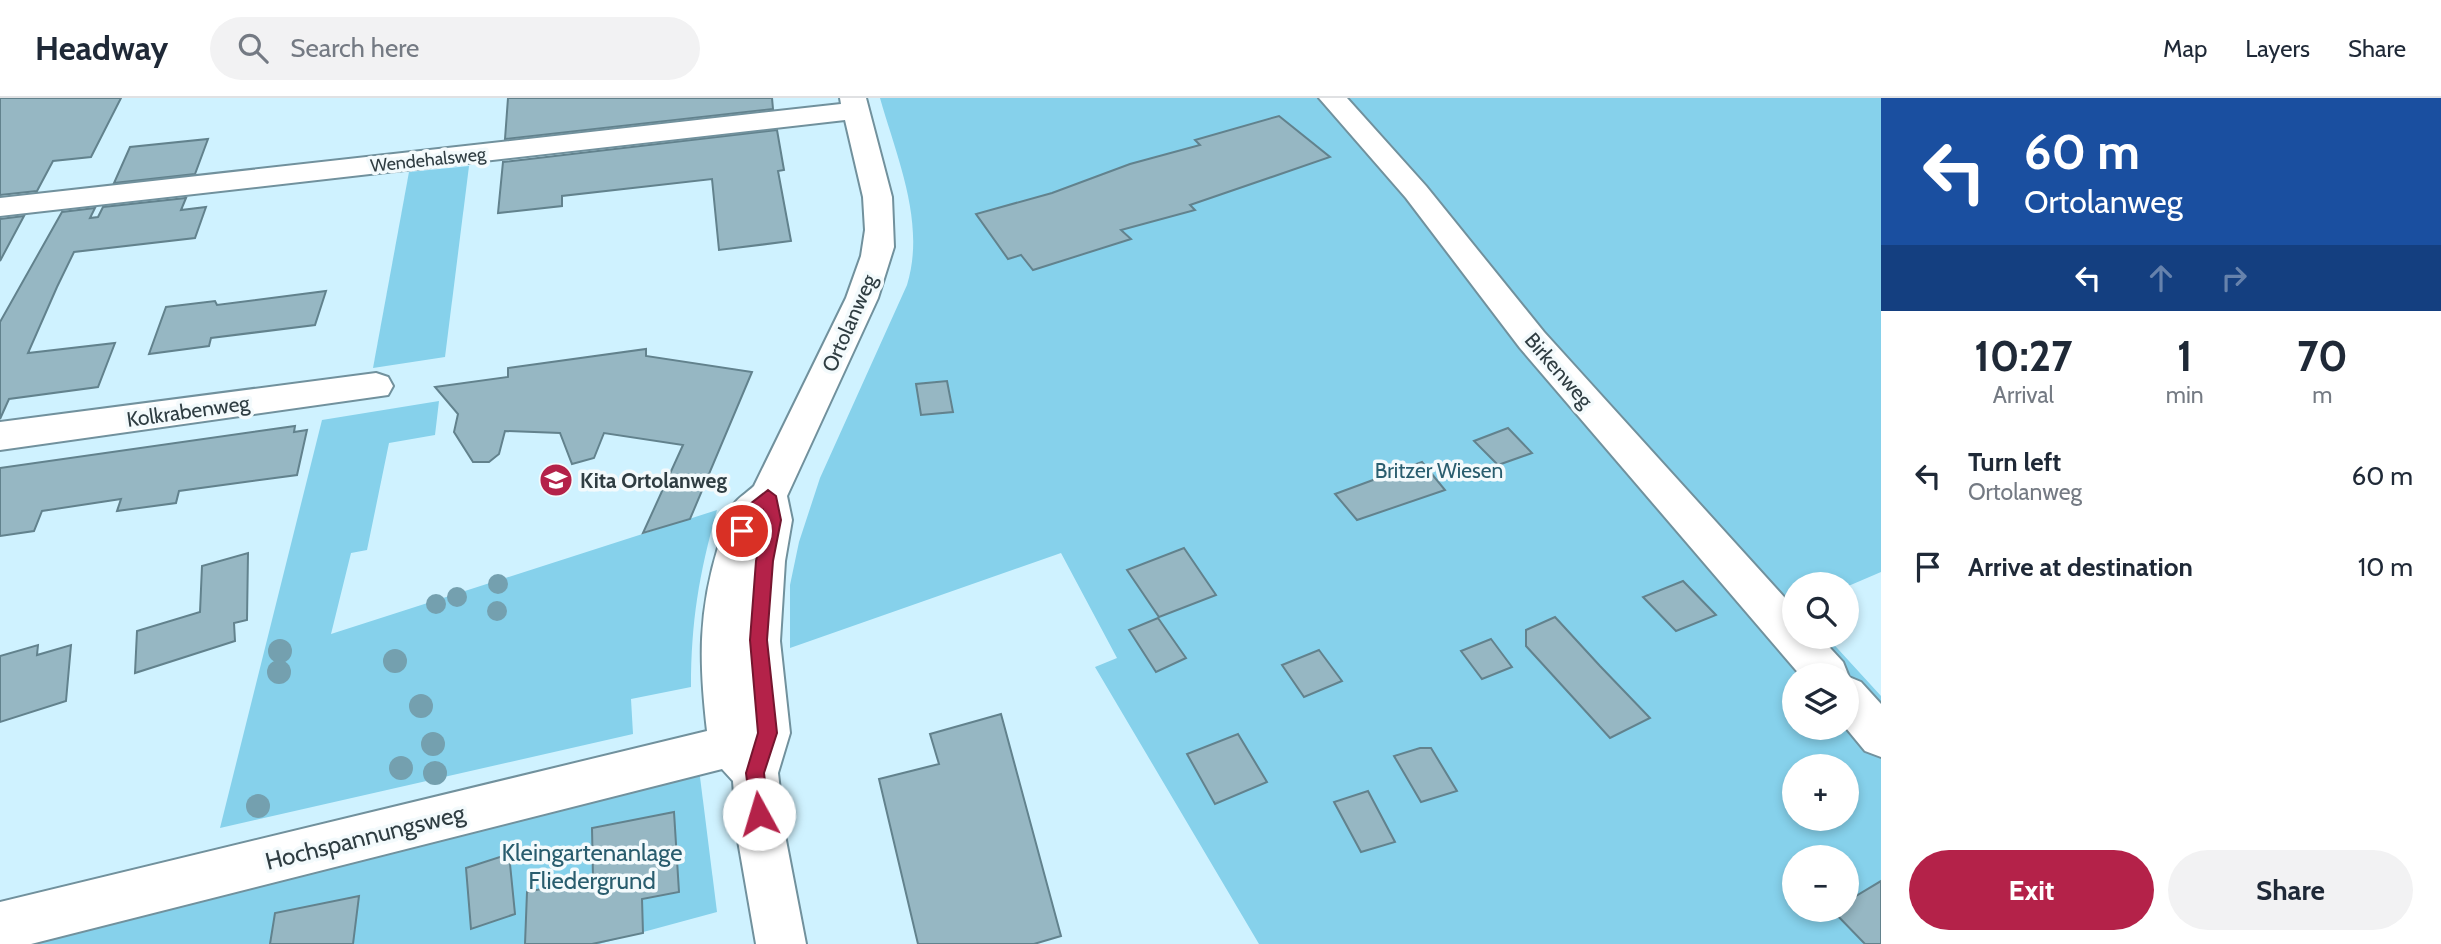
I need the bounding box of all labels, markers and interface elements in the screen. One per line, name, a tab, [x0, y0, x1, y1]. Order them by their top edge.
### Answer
search box	[210, 17, 700, 80]
text: Headway	[35, 28, 168, 68]
icon: search	[234, 29, 272, 67]
text: Search here	[290, 32, 419, 64]
text: Map	[2163, 34, 2207, 63]
text: Layers	[2245, 34, 2310, 63]
text: Share	[2348, 34, 2406, 63]
text: 60 m	[2024, 122, 2140, 181]
icon: left	[1909, 126, 2000, 217]
street label: Wendehalsweg	[369, 143, 488, 177]
text: Ortolanweg	[2024, 182, 2183, 221]
icon: left	[2069, 259, 2107, 297]
icon: ahead	[2142, 259, 2180, 297]
icon: right	[2215, 259, 2253, 297]
street label: Ortolanweg	[816, 270, 882, 376]
street label: Birkenweg	[1520, 327, 1599, 413]
text: 10:27	[1974, 330, 2072, 382]
text: 1	[2177, 330, 2192, 382]
text: 70	[2297, 330, 2348, 382]
text: Arrival	[1993, 381, 2054, 409]
text: min	[2166, 381, 2204, 409]
text: m	[2312, 381, 2332, 409]
street label: Kolkrabenweg	[125, 390, 252, 432]
text: Turn left	[1968, 446, 2061, 478]
icon: left	[1909, 457, 1947, 495]
park label: Britzer Wiesen	[1375, 458, 1503, 483]
text: 60 m	[2351, 460, 2413, 492]
school or university icon: Kita Ortolanweg	[537, 461, 575, 499]
place label: Kita Ortolanweg	[580, 468, 727, 493]
text: Ortolanweg	[1968, 478, 2082, 506]
pin	[712, 501, 772, 561]
icon: arrive	[723, 512, 761, 550]
icon: arrive	[1909, 548, 1947, 586]
text: Arrive at destination	[1968, 551, 2193, 583]
text: 10 m	[2358, 551, 2413, 583]
map controls	[1782, 572, 1859, 922]
button: search	[1782, 572, 1859, 649]
button: layers	[1782, 663, 1859, 740]
button: +	[1782, 754, 1859, 831]
position arrow	[722, 777, 796, 851]
street label: Hochspannungsweg	[262, 798, 469, 876]
park label: Kleingartenanlage Fliedergrund	[501, 838, 683, 895]
button: −	[1782, 845, 1859, 922]
button: Exit	[1909, 850, 2154, 930]
button: Share	[2168, 850, 2413, 930]

